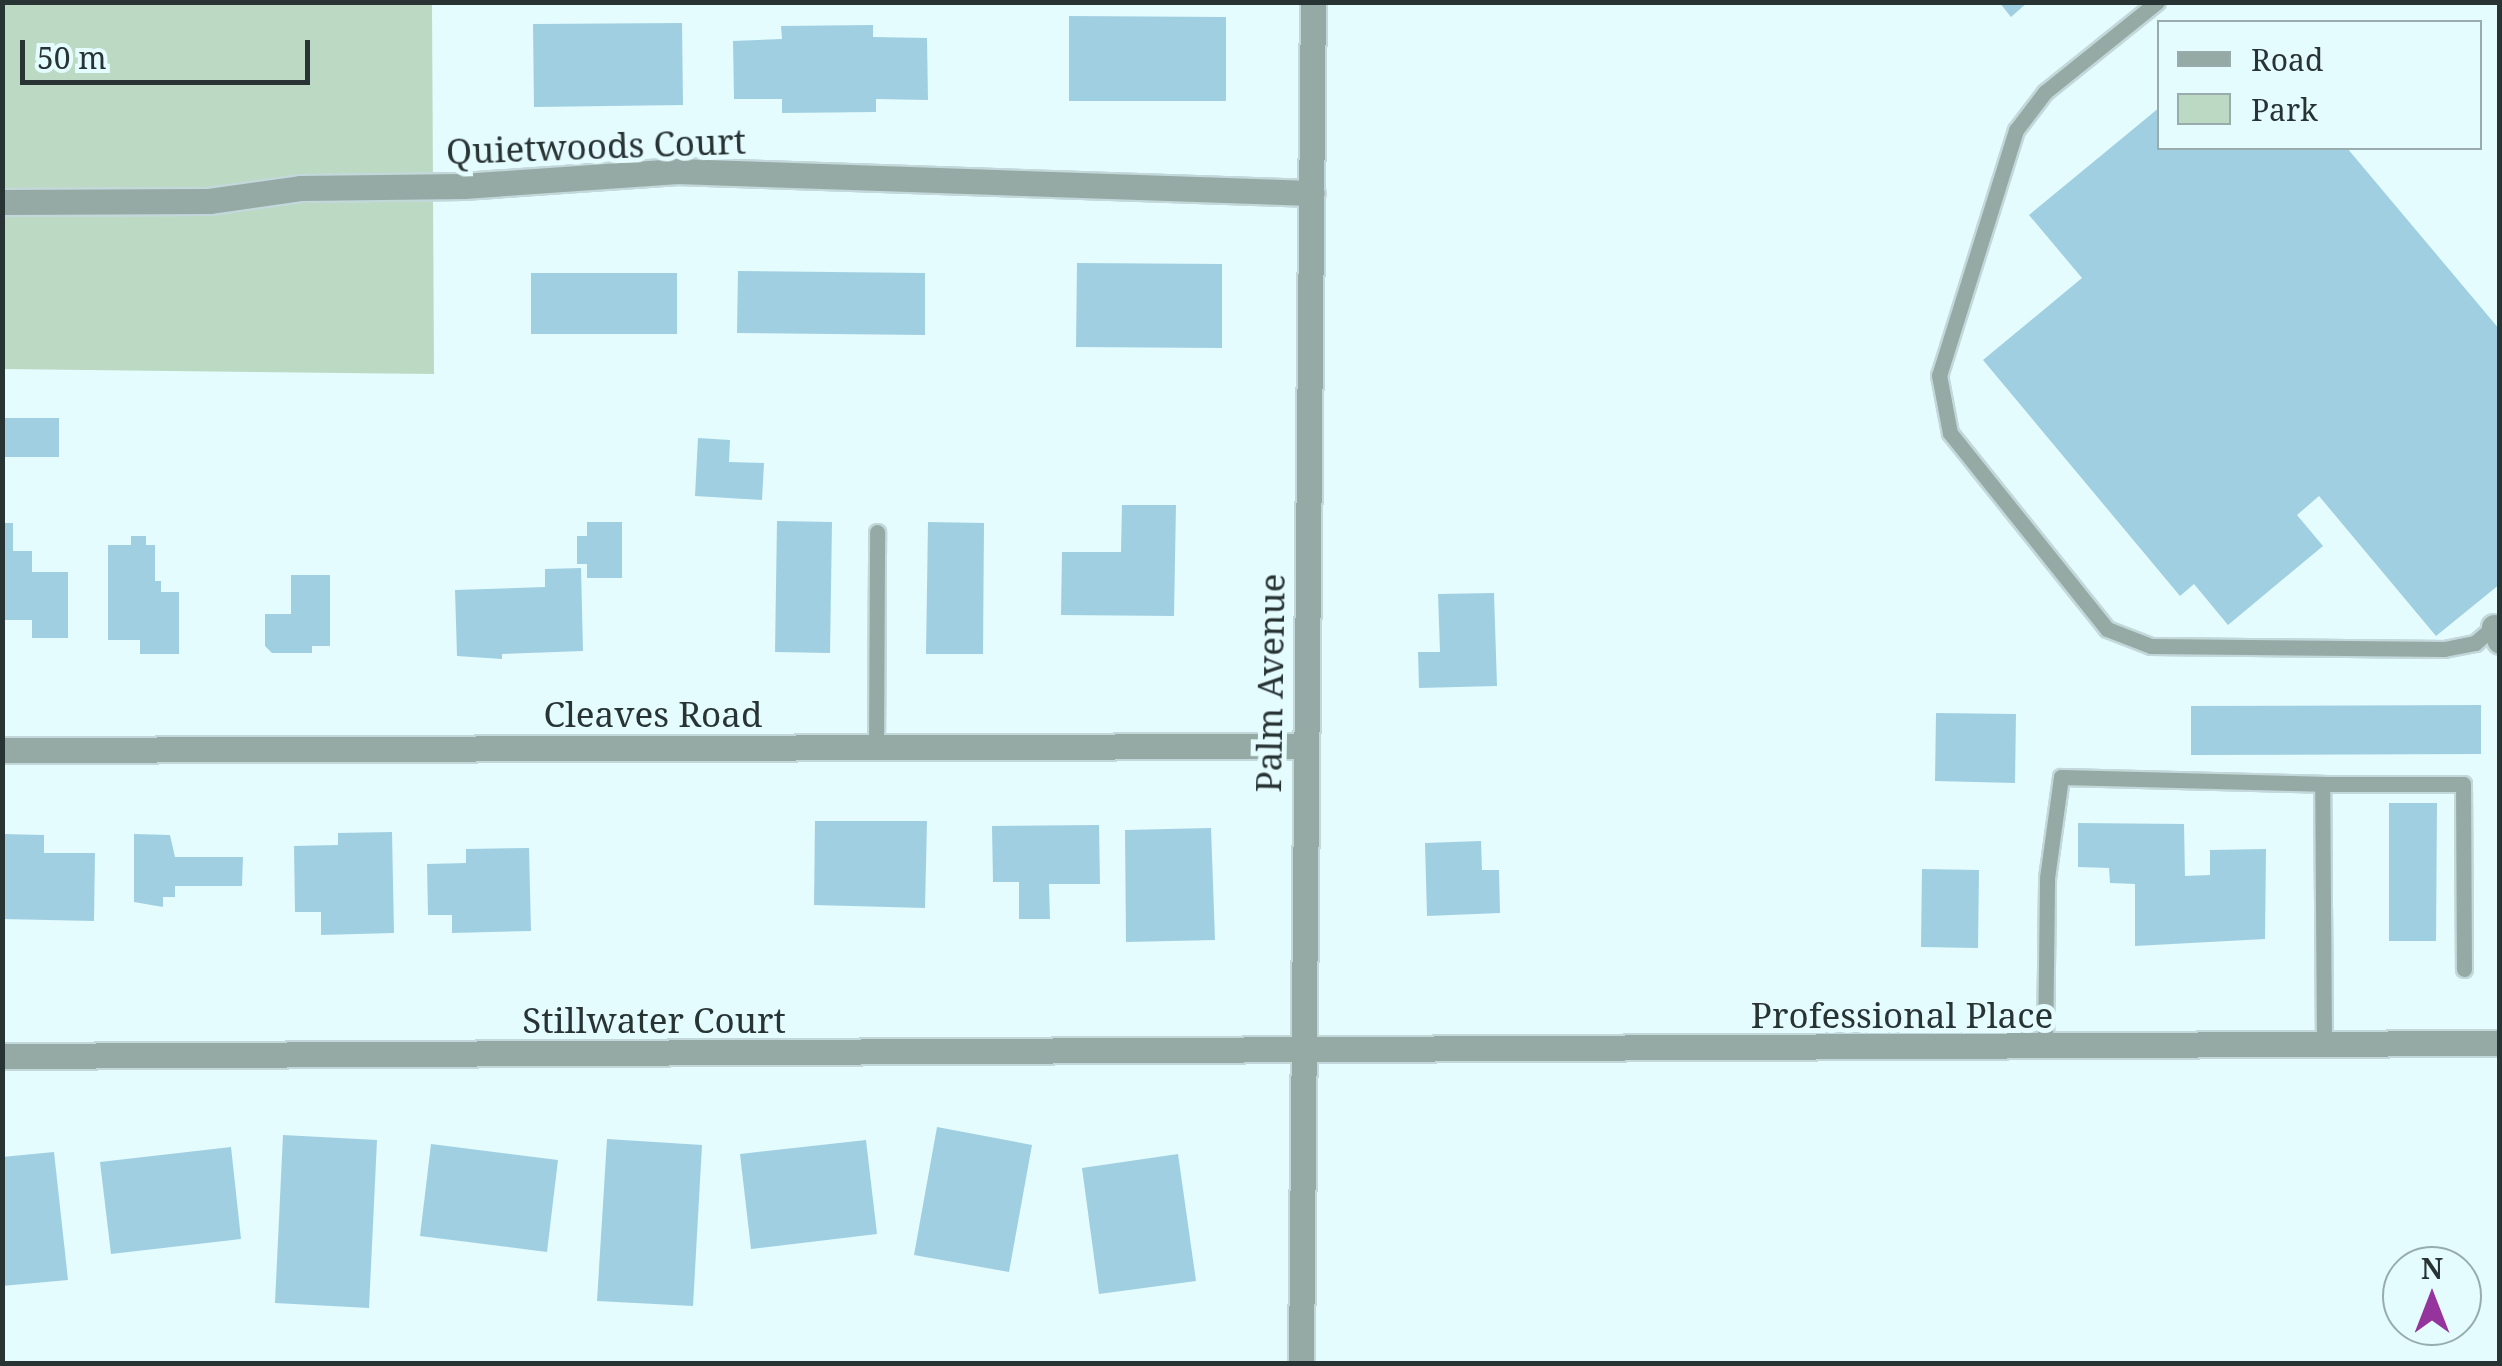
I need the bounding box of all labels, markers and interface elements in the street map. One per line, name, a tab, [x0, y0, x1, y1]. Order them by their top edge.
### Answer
scale bar	[25, 20, 315, 82]
legend	[2157, 20, 2482, 150]
text: 50 m	[37, 37, 107, 78]
text: Road	[2251, 39, 2323, 80]
text: Park	[2251, 89, 2318, 130]
street label: Quietwoods Court	[445, 120, 747, 172]
street label: Palm Avenue	[1247, 573, 1293, 793]
street label: Cleaves Road	[544, 693, 762, 735]
street label: Professional Place	[1751, 994, 2053, 1036]
street label: Stillwater Court	[522, 999, 786, 1041]
north arrow	[2382, 1246, 2482, 1346]
text: N	[2421, 1249, 2443, 1287]

